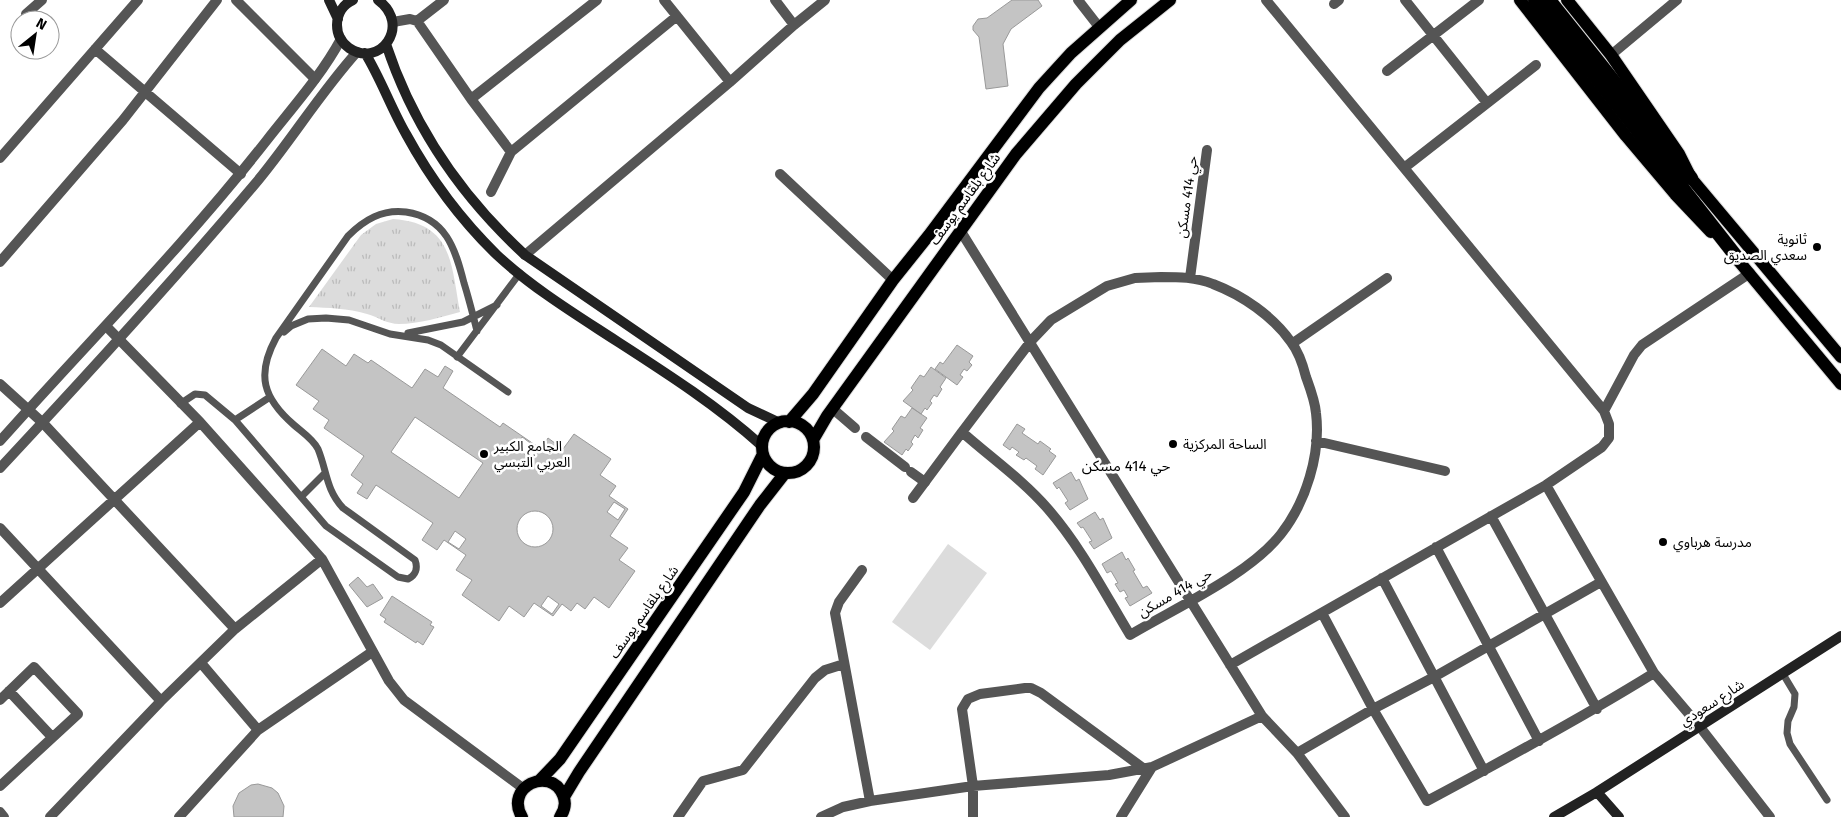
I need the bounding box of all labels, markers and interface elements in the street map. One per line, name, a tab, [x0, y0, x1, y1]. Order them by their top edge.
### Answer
north arrow	[10, 10, 60, 60]
text: N	[33, 14, 50, 34]
street label: شارع بلقاسم يوسف	[926, 150, 1006, 250]
street label: حي 414 مسكن	[1173, 155, 1203, 239]
place label: ثانوية سعدي الصديق	[1724, 231, 1807, 266]
marker: ثانوية سعدي الصديق	[1811, 241, 1823, 253]
place label: الساحة المركزية	[1183, 436, 1267, 453]
place label: الجامع الكبير العربي التبسي	[493, 438, 570, 473]
marker: الساحة المركزية	[1167, 438, 1179, 450]
marker: الجامع الكبير العربي التبسي	[478, 448, 490, 460]
district label: حي 414 مسكن	[1082, 457, 1170, 477]
place label: مدرسة هرباوي	[1673, 534, 1752, 553]
marker: مدرسة هرباوي	[1657, 536, 1669, 548]
street label: شارع بلقاسم يوسف	[606, 562, 684, 663]
street label: حي 414 مسكن	[1135, 565, 1216, 623]
street label: شارع سعودي	[1677, 676, 1749, 732]

